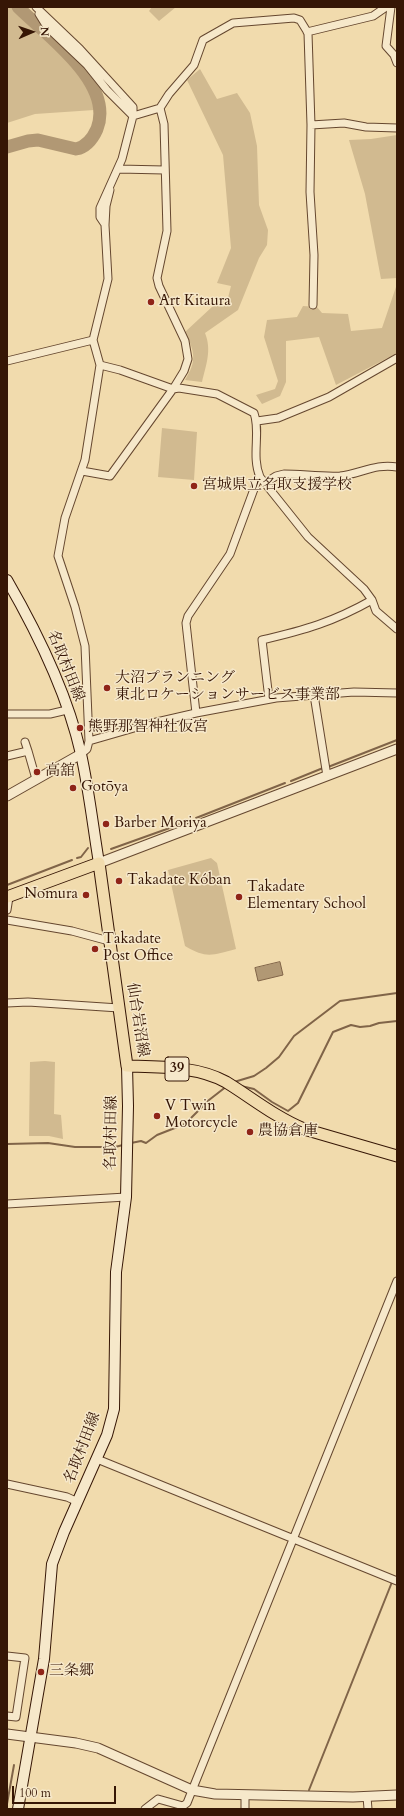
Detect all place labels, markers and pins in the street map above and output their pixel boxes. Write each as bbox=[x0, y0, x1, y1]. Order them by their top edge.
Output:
place label: Art Kitaura bbox=[159, 293, 231, 311]
marker: Art Kitaura bbox=[146, 297, 156, 307]
place label: 宮城県立名取支援学校 bbox=[202, 477, 352, 495]
marker: 宮城県立名取支援学校 bbox=[189, 481, 199, 491]
place label: 大沼プランニング 東北ロケーションサービス事業部 bbox=[115, 670, 340, 705]
marker: 大沼プランニング 東北ロケーションサービス事業部 bbox=[102, 683, 112, 693]
place label: 熊野那智神社仮宮 bbox=[88, 719, 208, 737]
marker: 熊野那智神社仮宮 bbox=[75, 723, 85, 733]
place label: 高舘 bbox=[45, 763, 75, 781]
marker: 高舘 bbox=[32, 767, 42, 777]
place label: Gotōya bbox=[81, 779, 128, 797]
marker: Gotōya bbox=[68, 783, 78, 793]
place label: Barber Moriya bbox=[114, 815, 207, 833]
marker: Barber Moriya bbox=[101, 819, 111, 829]
place label: Takadate Kóban bbox=[127, 872, 231, 890]
marker: Takadate Kóban bbox=[114, 876, 124, 886]
place label: Takadate Elementary School bbox=[247, 879, 366, 914]
place label: Nomura bbox=[24, 886, 78, 904]
marker: Nomura bbox=[81, 890, 91, 900]
marker: Takadate Elementary School bbox=[234, 892, 244, 902]
place label: Takadate Post Office bbox=[103, 931, 173, 966]
marker: Takadate Post Office bbox=[90, 944, 100, 954]
place label: V Twin Motorcycle bbox=[165, 1098, 238, 1133]
marker: V Twin Motorcycle bbox=[152, 1111, 162, 1121]
place label: 農協倉庫 bbox=[258, 1123, 318, 1141]
marker: 農協倉庫 bbox=[245, 1127, 255, 1137]
place label: 三条郷 bbox=[49, 1663, 94, 1681]
marker: 三条郷 bbox=[36, 1667, 46, 1677]

